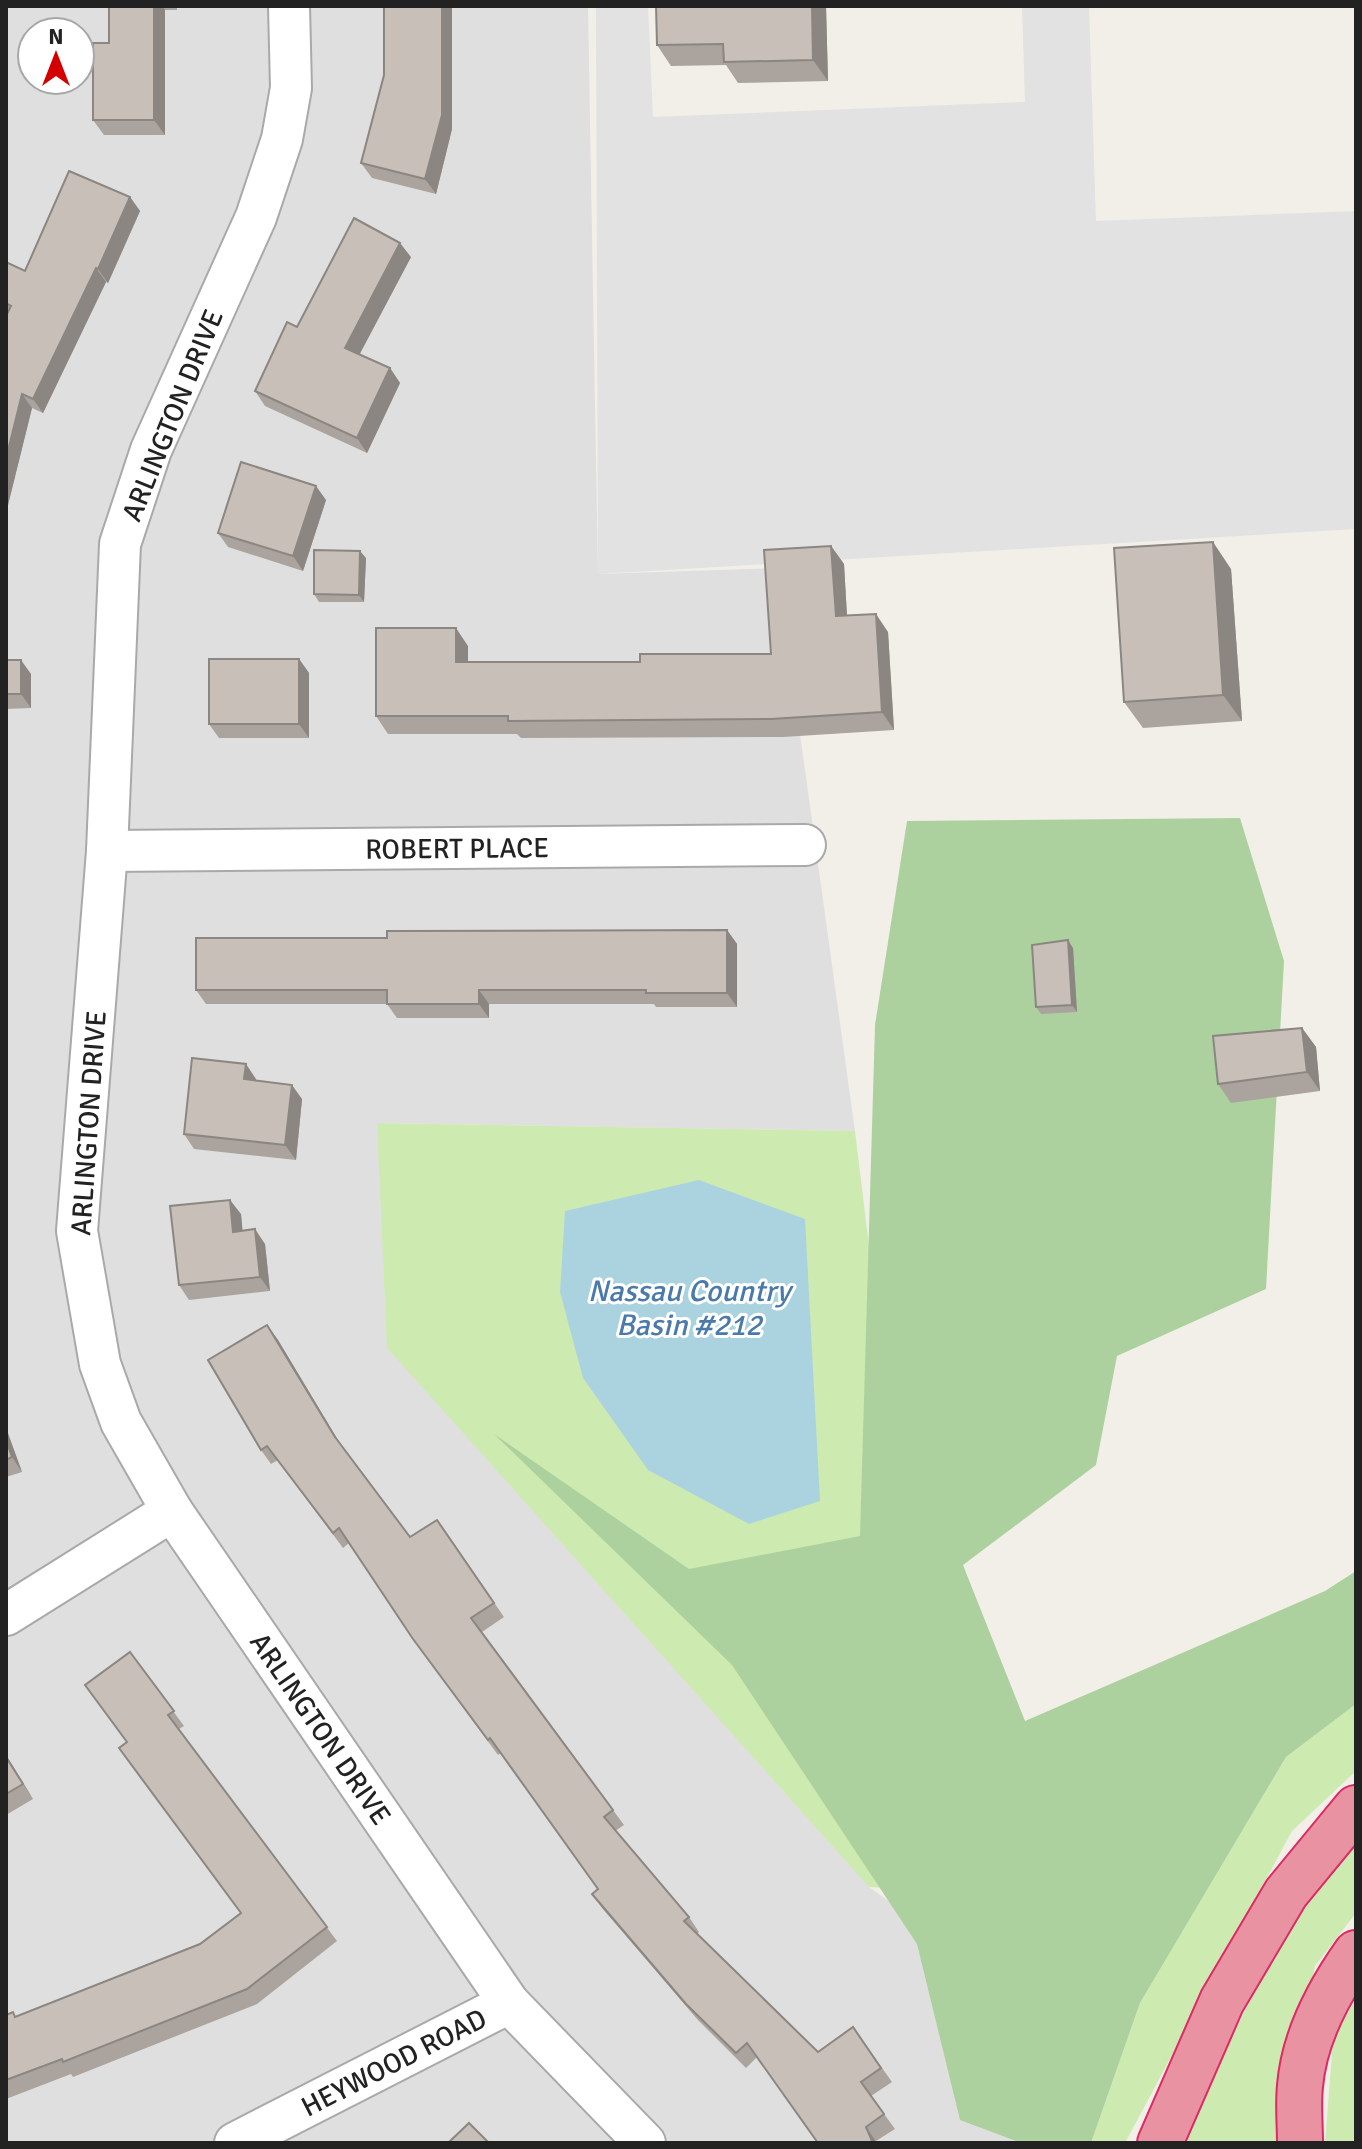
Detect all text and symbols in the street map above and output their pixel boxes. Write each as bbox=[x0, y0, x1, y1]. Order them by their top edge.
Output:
north arrow bbox=[16, 16, 96, 96]
text: N bbox=[48, 23, 64, 50]
street label: ARLINGTON DRIVE bbox=[115, 305, 231, 526]
street label: ROBERT PLACE bbox=[365, 831, 549, 867]
street label: ARLINGTON DRIVE bbox=[64, 1010, 114, 1237]
water label: Nassau Country Basin #212 bbox=[588, 1273, 794, 1344]
street label: ARLINGTON DRIVE bbox=[243, 1627, 398, 1832]
street label: HEYWOOD ROAD bbox=[296, 2001, 492, 2124]

